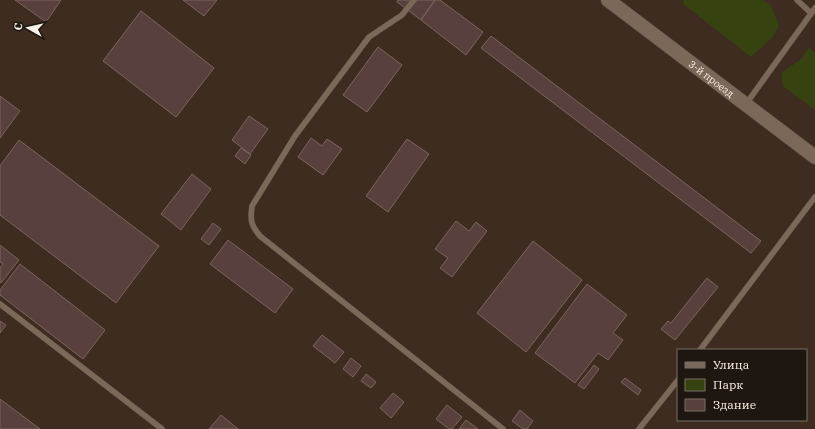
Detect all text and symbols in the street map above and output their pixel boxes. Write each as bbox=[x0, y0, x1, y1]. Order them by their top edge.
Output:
north arrow bbox=[8, 8, 48, 48]
text: С bbox=[11, 22, 26, 31]
street label: 3-й проезд bbox=[686, 57, 737, 100]
legend bbox=[677, 349, 807, 421]
text: Улица bbox=[713, 357, 750, 372]
text: Парк bbox=[713, 377, 743, 392]
text: Здание bbox=[713, 397, 756, 412]

